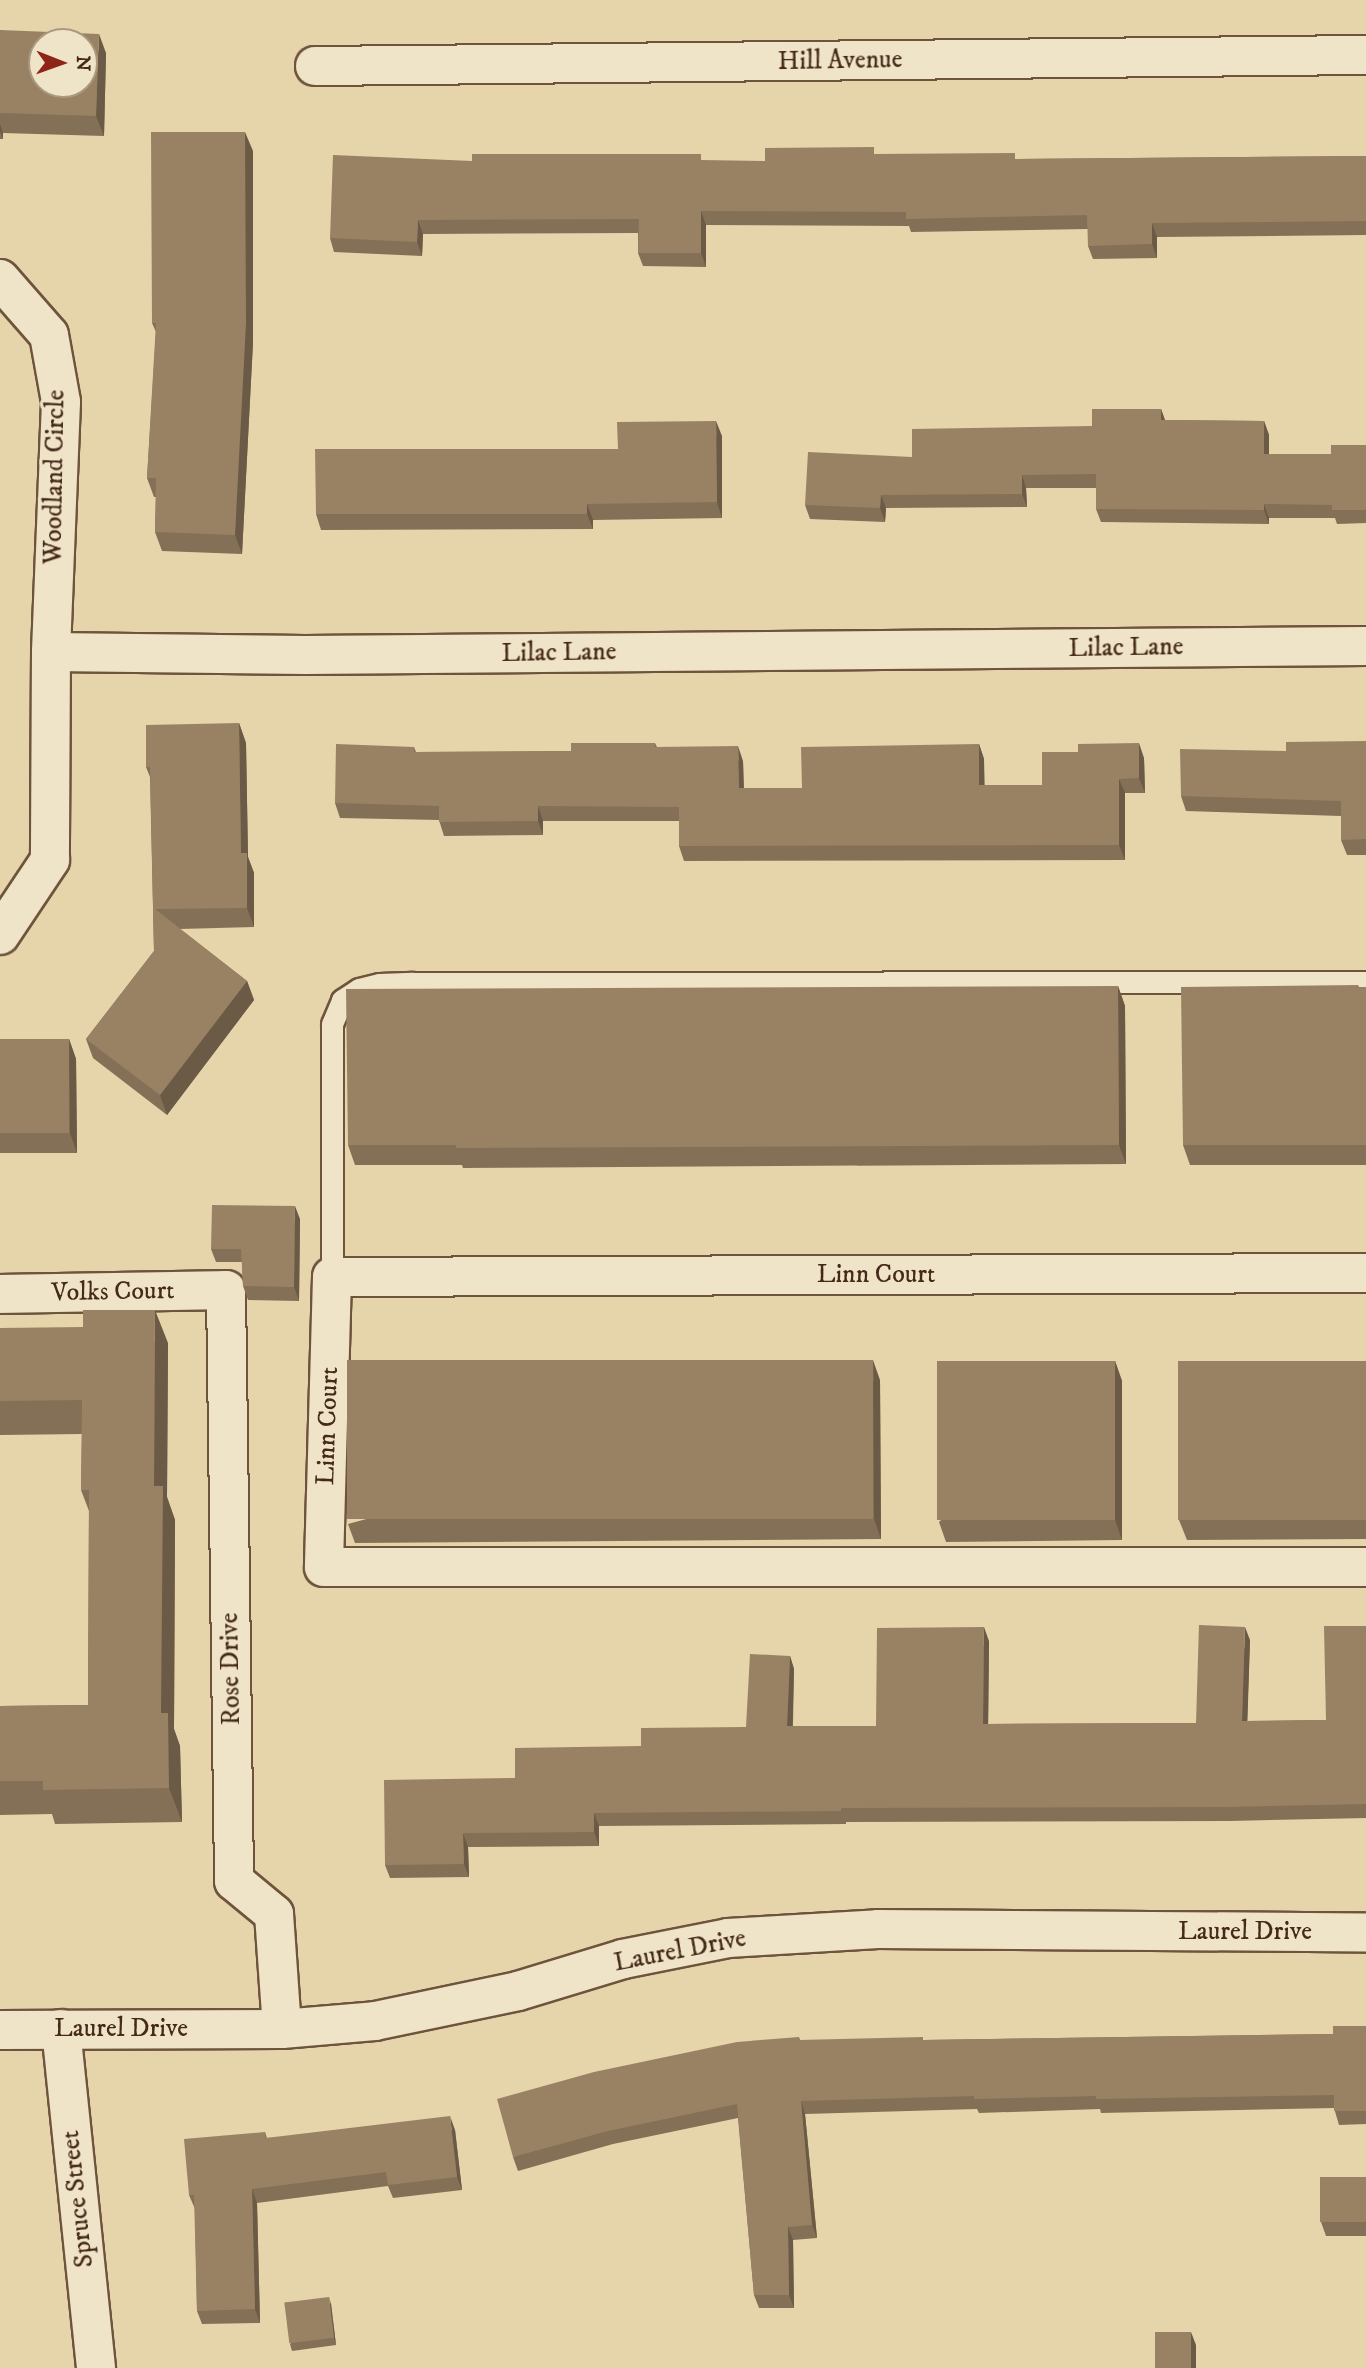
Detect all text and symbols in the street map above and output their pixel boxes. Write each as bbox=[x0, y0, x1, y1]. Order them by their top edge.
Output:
north arrow bbox=[28, 28, 98, 98]
street label: Hill Avenue bbox=[777, 44, 903, 78]
text: N bbox=[71, 55, 94, 71]
street label: Woodland Circle bbox=[38, 389, 72, 565]
street label: Lilac Lane bbox=[1068, 631, 1184, 665]
street label: Lilac Lane bbox=[501, 636, 617, 670]
street label: Linn Court bbox=[817, 1259, 935, 1291]
street label: Volks Court bbox=[51, 1275, 175, 1309]
street label: Linn Court bbox=[310, 1366, 346, 1486]
street label: Rose Drive bbox=[214, 1612, 248, 1726]
street label: Laurel Drive bbox=[1178, 1916, 1312, 1948]
street label: Laurel Drive bbox=[611, 1923, 749, 1979]
street label: Laurel Drive bbox=[54, 2013, 188, 2045]
street label: Spruce Street bbox=[55, 2129, 101, 2269]

